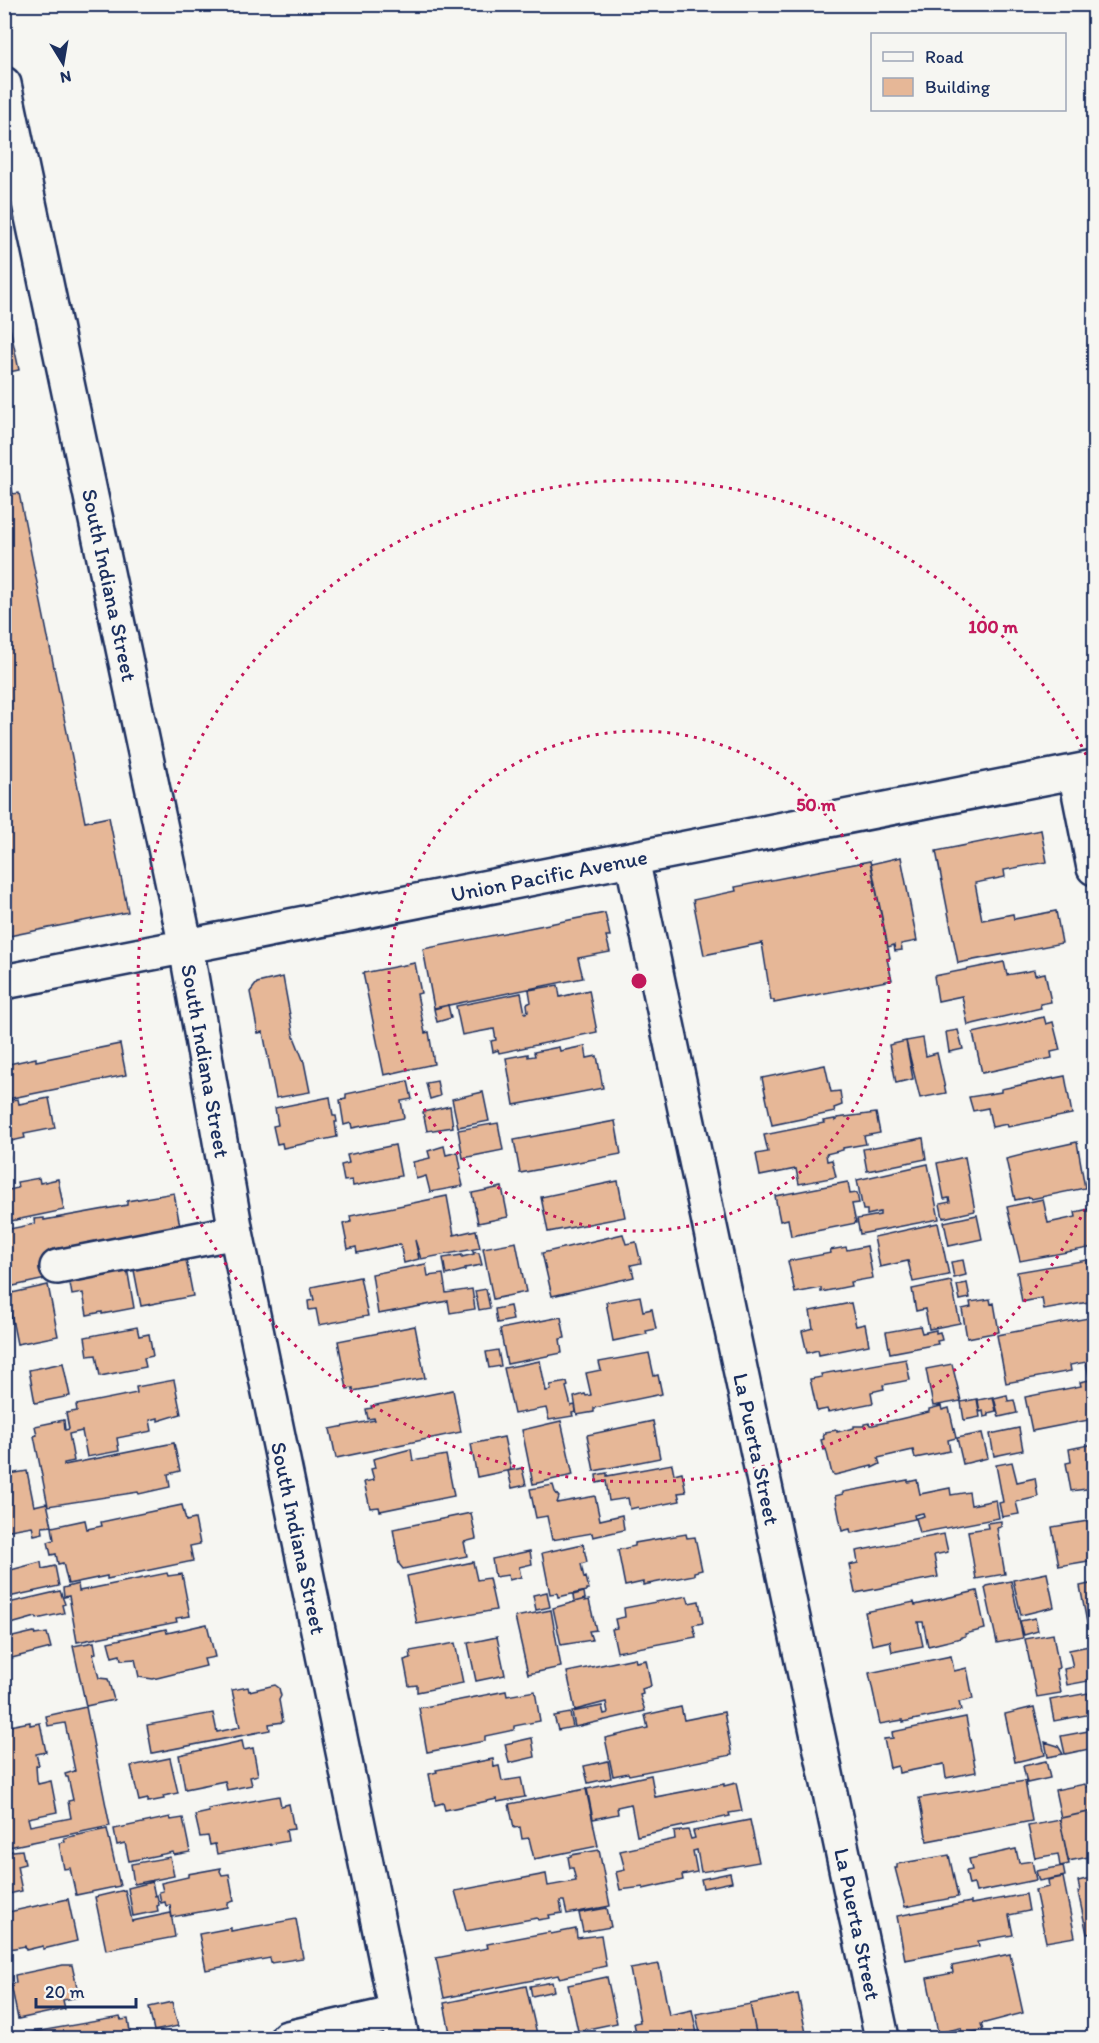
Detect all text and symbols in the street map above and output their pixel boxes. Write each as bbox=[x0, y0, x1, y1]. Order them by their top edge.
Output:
north arrow bbox=[33, 33, 93, 93]
legend bbox=[871, 33, 1066, 111]
text: Road bbox=[925, 46, 964, 68]
text: N bbox=[59, 67, 73, 88]
text: Building bbox=[925, 76, 991, 98]
street label: South Indiana Street bbox=[76, 486, 143, 684]
text: 100 m bbox=[968, 616, 1019, 638]
text: 50 m bbox=[796, 794, 837, 816]
street label: Union Pacific Avenue bbox=[449, 843, 650, 908]
street label: South Indiana Street bbox=[175, 962, 236, 1160]
centre of rings bbox=[629, 971, 649, 991]
street label: La Puerta Street bbox=[727, 1371, 786, 1528]
street label: South Indiana Street bbox=[265, 1439, 332, 1637]
street label: La Puerta Street bbox=[828, 1846, 887, 2003]
scale bar bbox=[36, 1971, 136, 2009]
text: 20 m bbox=[45, 1981, 85, 2003]

